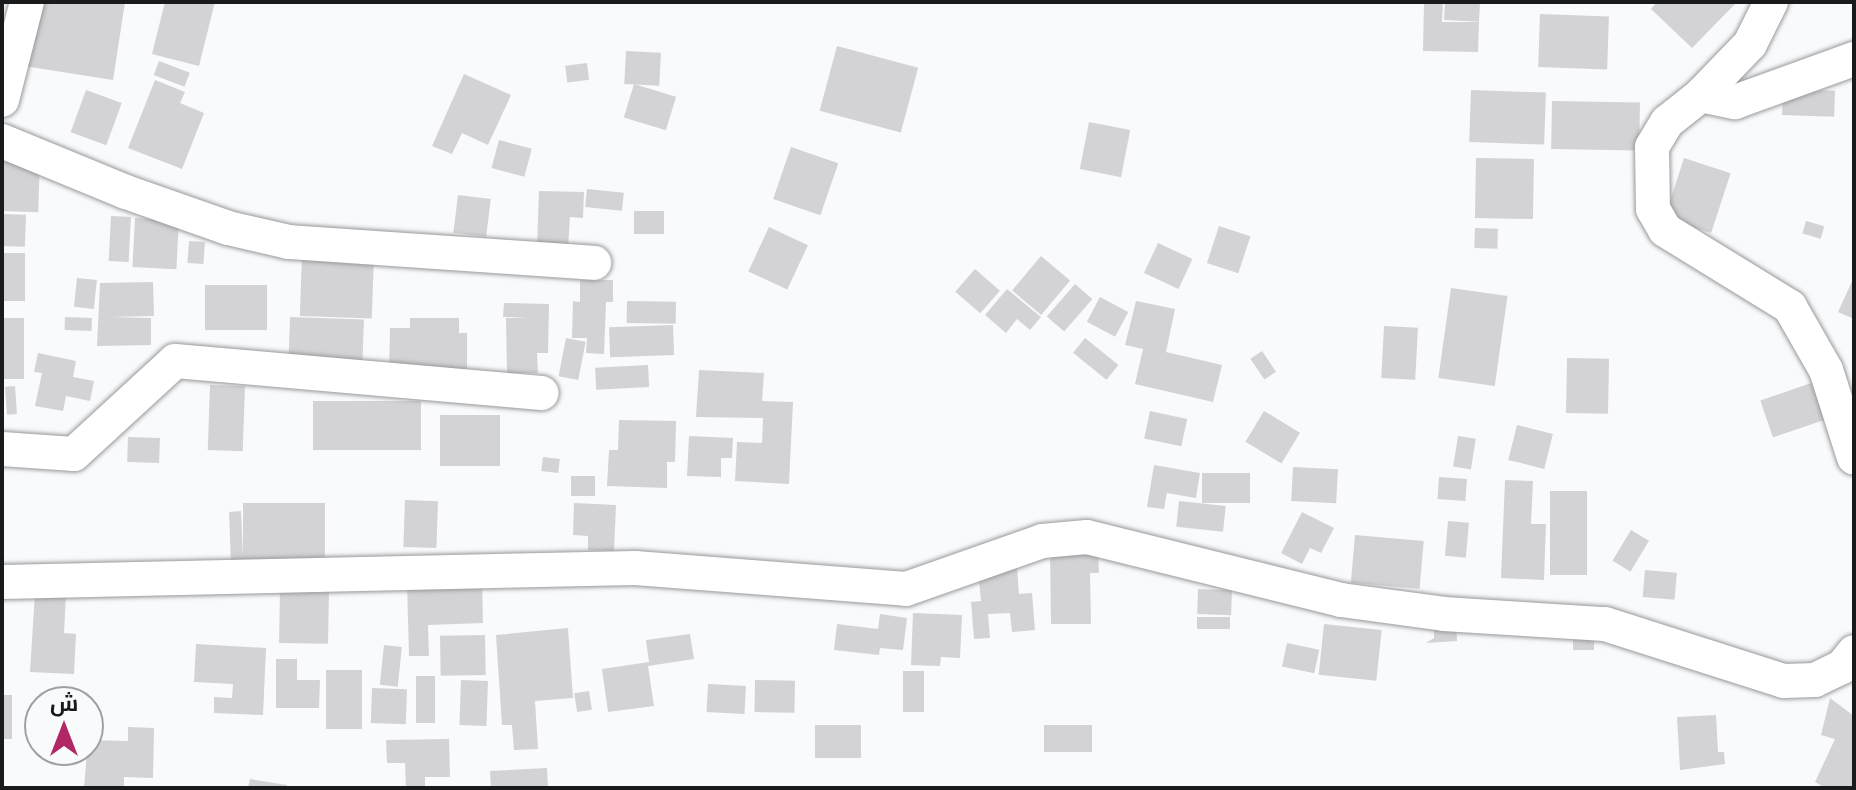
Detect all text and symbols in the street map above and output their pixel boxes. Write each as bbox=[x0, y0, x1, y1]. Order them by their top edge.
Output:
north arrow bbox=[24, 686, 104, 766]
text: ش bbox=[50, 690, 78, 717]

